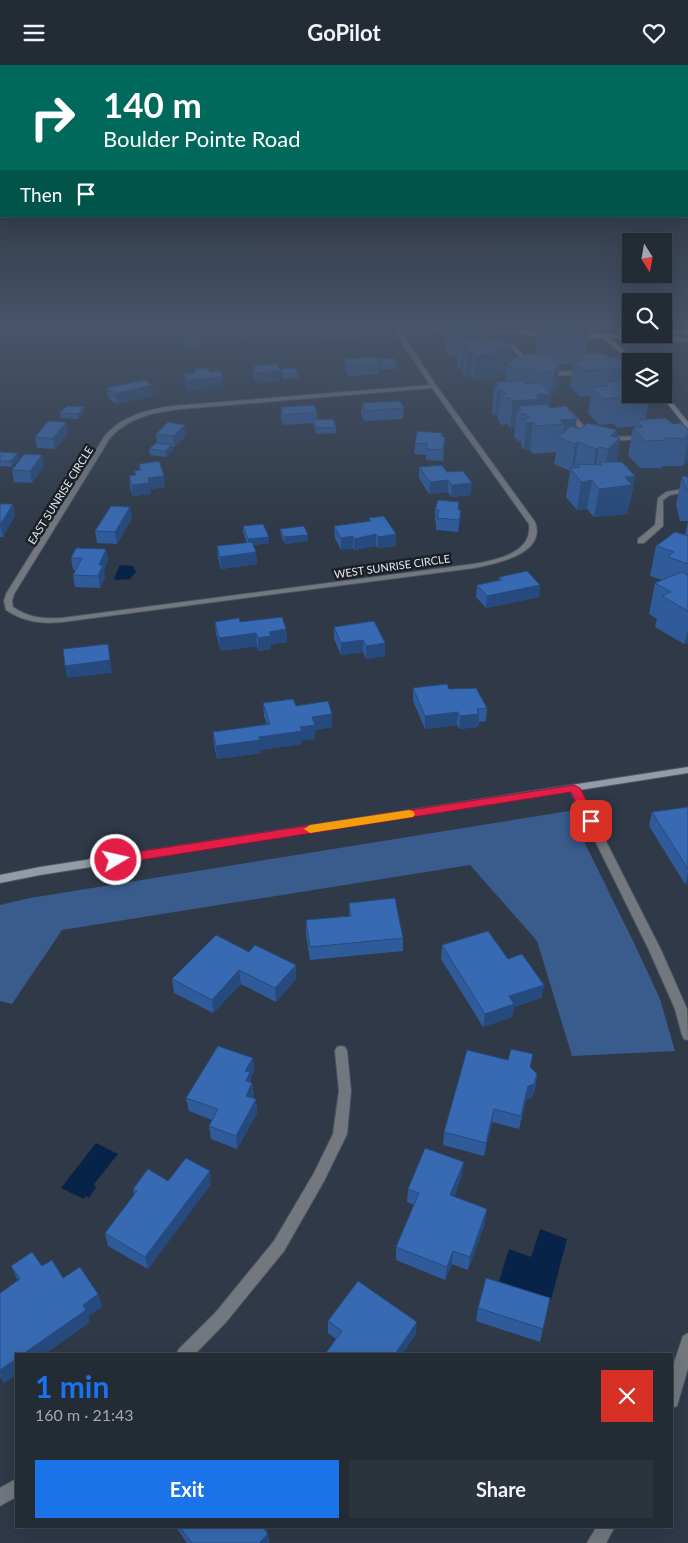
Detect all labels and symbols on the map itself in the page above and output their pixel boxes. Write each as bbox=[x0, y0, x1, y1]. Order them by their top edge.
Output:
north arrow bbox=[622, 233, 672, 283]
street label: EAST SUNRISE CIRCLE bbox=[25, 444, 95, 546]
street label: WEST SUNRISE CIRCLE bbox=[333, 551, 451, 581]
pin bbox=[570, 800, 612, 842]
position arrow bbox=[89, 833, 141, 885]

